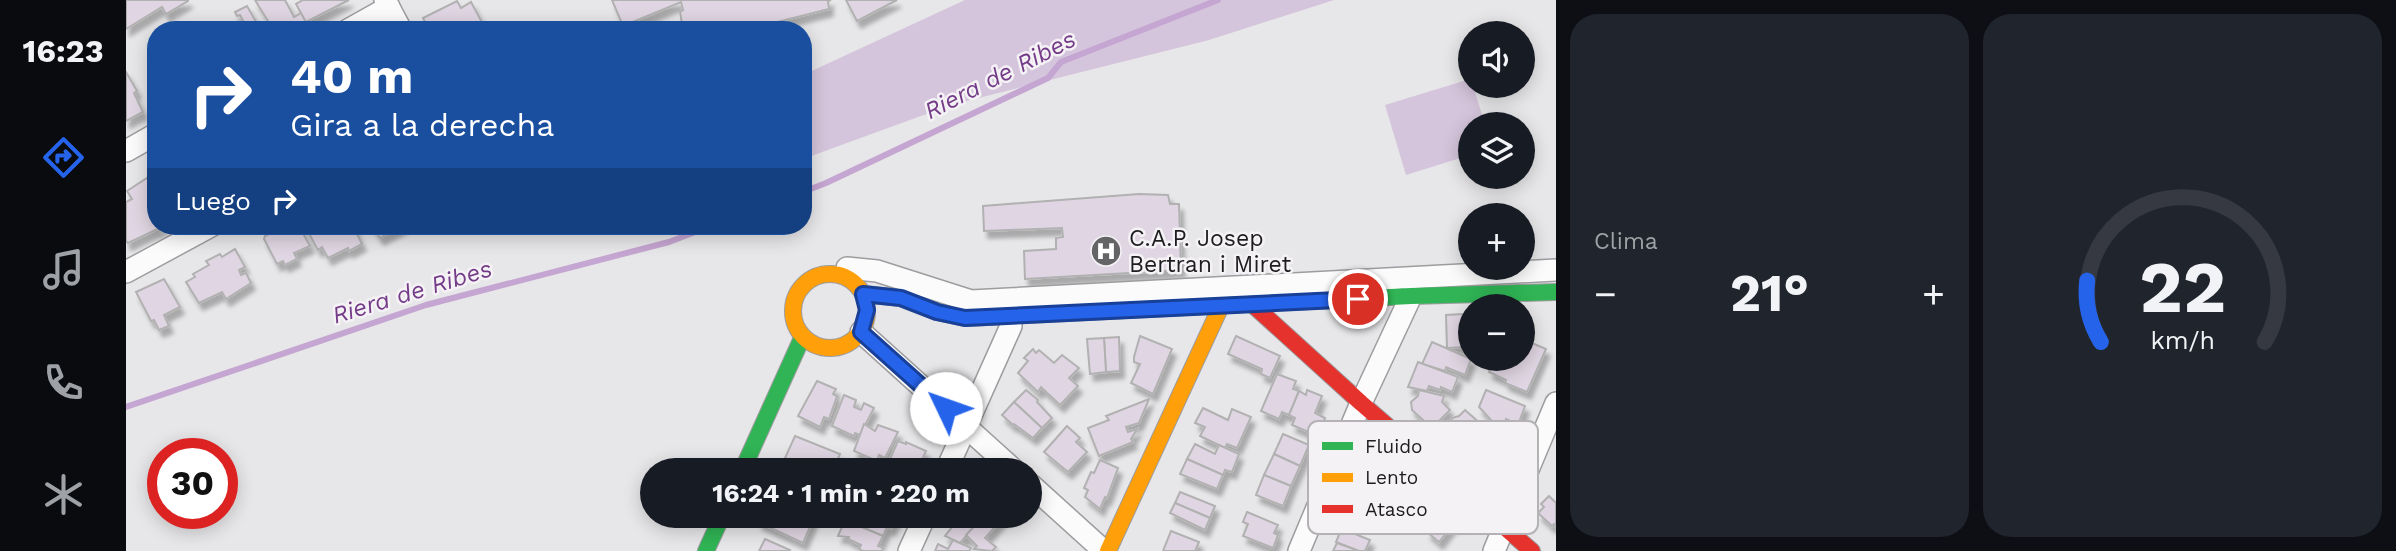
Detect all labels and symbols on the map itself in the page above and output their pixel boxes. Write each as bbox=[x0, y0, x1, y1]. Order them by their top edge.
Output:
water label: Riera de Ribes bbox=[920, 25, 1080, 125]
place label: C.A.P. Josep Bertran i Miret bbox=[1129, 225, 1291, 278]
hospital icon: C.A.P. Josep Bertran i Miret bbox=[1089, 234, 1123, 268]
water label: Riera de Ribes bbox=[329, 254, 495, 330]
pin bbox=[1328, 269, 1388, 329]
position arrow bbox=[909, 371, 983, 445]
legend bbox=[1308, 421, 1538, 534]
text: Fluido bbox=[1365, 435, 1423, 458]
speed limit sign: 30 bbox=[147, 438, 238, 529]
text: Lento bbox=[1365, 466, 1418, 489]
text: Atasco bbox=[1365, 498, 1428, 521]

